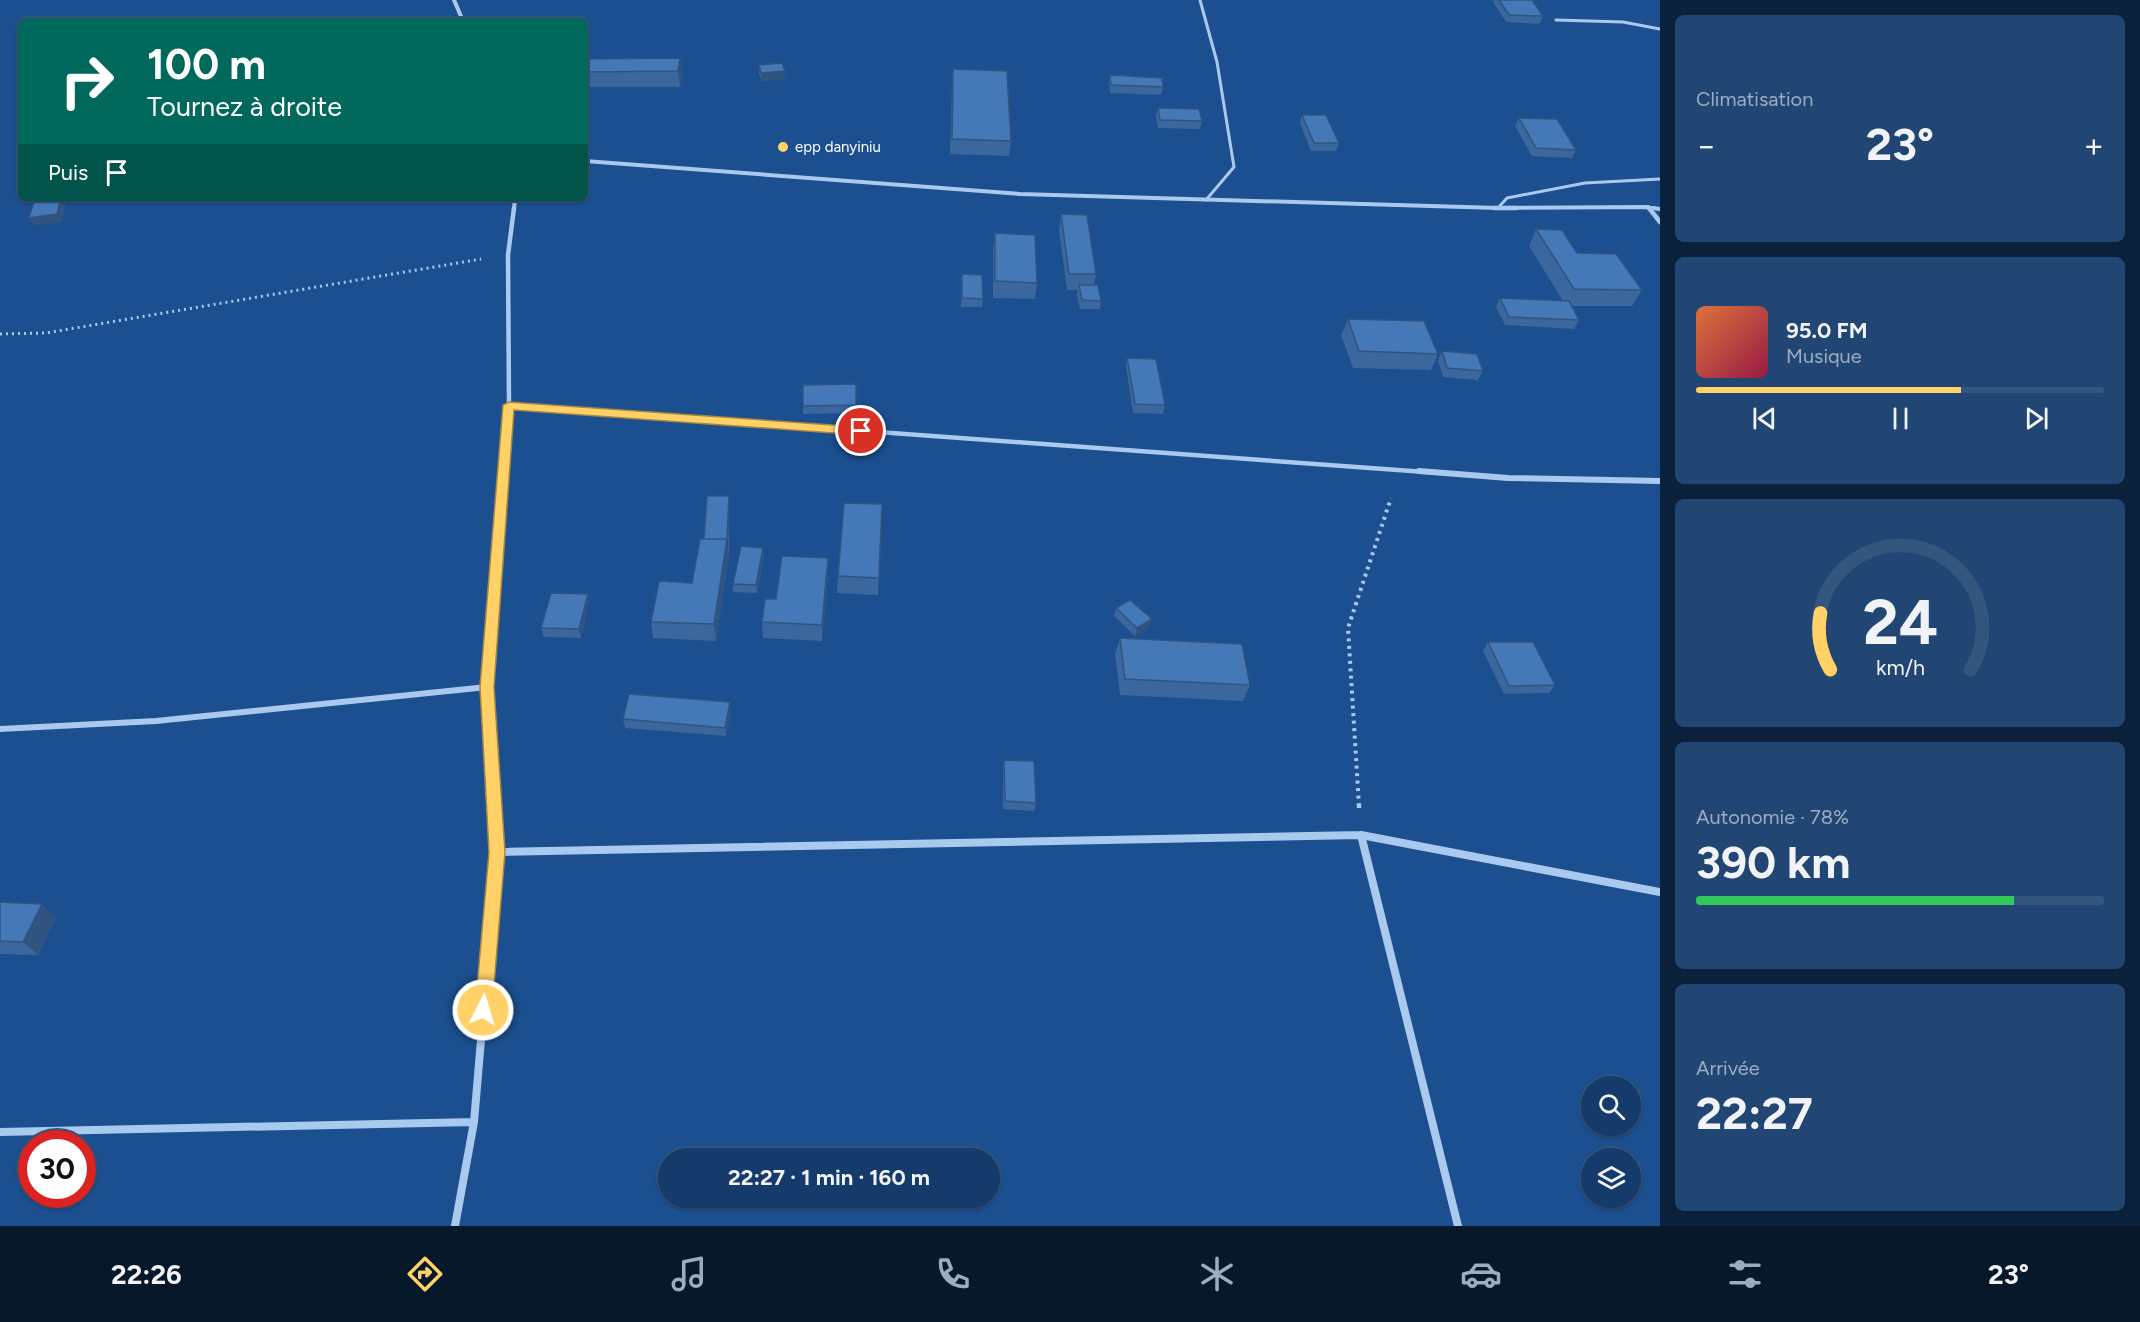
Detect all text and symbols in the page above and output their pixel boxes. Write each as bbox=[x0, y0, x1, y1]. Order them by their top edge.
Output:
text: 100 m bbox=[147, 39, 266, 90]
icon: right bbox=[48, 42, 126, 120]
text: Climatisation bbox=[1696, 87, 1813, 111]
text: Tournez à droite bbox=[147, 90, 342, 123]
text: 23° bbox=[1866, 117, 1934, 171]
text: − bbox=[1696, 126, 1717, 165]
text: + bbox=[2083, 126, 2104, 165]
place label: epp danyiniu bbox=[795, 138, 881, 156]
marker: epp danyiniu bbox=[776, 140, 790, 154]
icon: arrive bbox=[100, 156, 133, 189]
text: Puis bbox=[48, 159, 88, 186]
text: 95.0 FM bbox=[1786, 317, 1868, 344]
text: Musique bbox=[1786, 344, 1862, 368]
icon: previous bbox=[1748, 402, 1781, 435]
icon: pause bbox=[1884, 402, 1917, 435]
icon: next bbox=[2020, 402, 2053, 435]
pin bbox=[835, 405, 886, 456]
icon: arrive bbox=[844, 414, 877, 447]
text: 24 bbox=[1862, 585, 1938, 660]
text: km/h bbox=[1876, 655, 1924, 680]
text: Autonomie · 78% bbox=[1696, 805, 1849, 829]
text: 390 km bbox=[1696, 835, 1850, 889]
position arrow bbox=[451, 978, 515, 1042]
text: Arrivée bbox=[1696, 1056, 1760, 1080]
map controls bbox=[1581, 1076, 1641, 1208]
button: search bbox=[1581, 1076, 1641, 1136]
text: 22:27 bbox=[1696, 1086, 1813, 1140]
speed limit sign: 30 bbox=[18, 1130, 96, 1208]
button: layers bbox=[1581, 1148, 1641, 1208]
text: 22:27 · 1 min · 160 m bbox=[728, 1164, 930, 1191]
icon: directions bbox=[404, 1253, 446, 1295]
icon: music bbox=[668, 1253, 710, 1295]
icon: phone bbox=[932, 1253, 974, 1295]
icon: climate bbox=[1196, 1253, 1238, 1295]
icon: car bbox=[1460, 1253, 1502, 1295]
icon: filters bbox=[1724, 1253, 1766, 1295]
text: 22:26 bbox=[111, 1258, 182, 1291]
text: 23° bbox=[1988, 1258, 2029, 1291]

